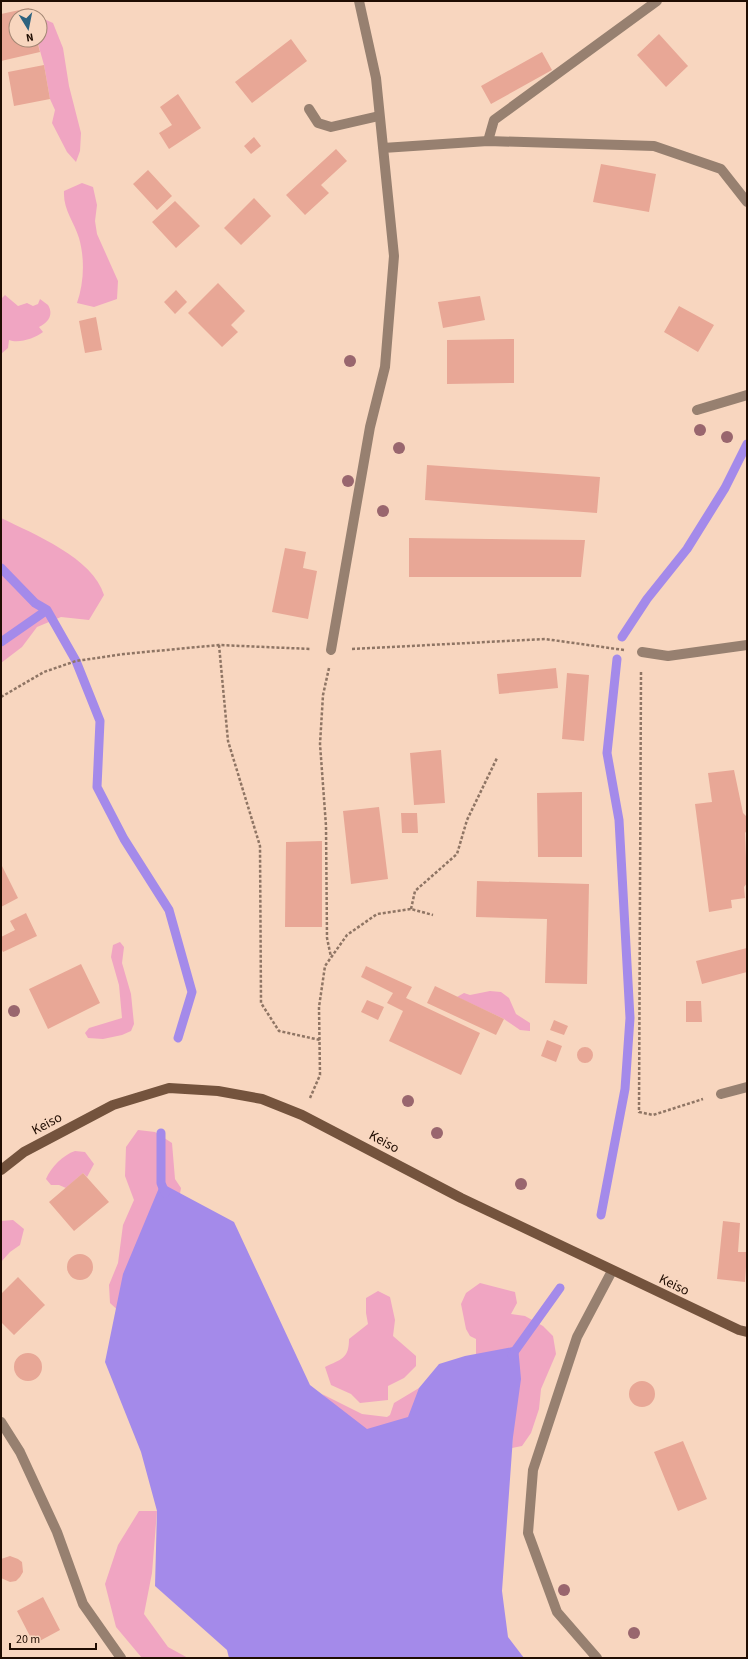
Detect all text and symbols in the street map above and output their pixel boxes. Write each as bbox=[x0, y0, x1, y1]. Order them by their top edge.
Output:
north arrow bbox=[8, 8, 48, 48]
text: N bbox=[25, 29, 35, 45]
street label: Keiso bbox=[28, 1108, 66, 1140]
street label: Keiso bbox=[365, 1126, 403, 1158]
street label: Keiso bbox=[655, 1269, 693, 1301]
scale bar bbox=[10, 1625, 96, 1651]
text: 20 m bbox=[16, 1631, 40, 1648]

